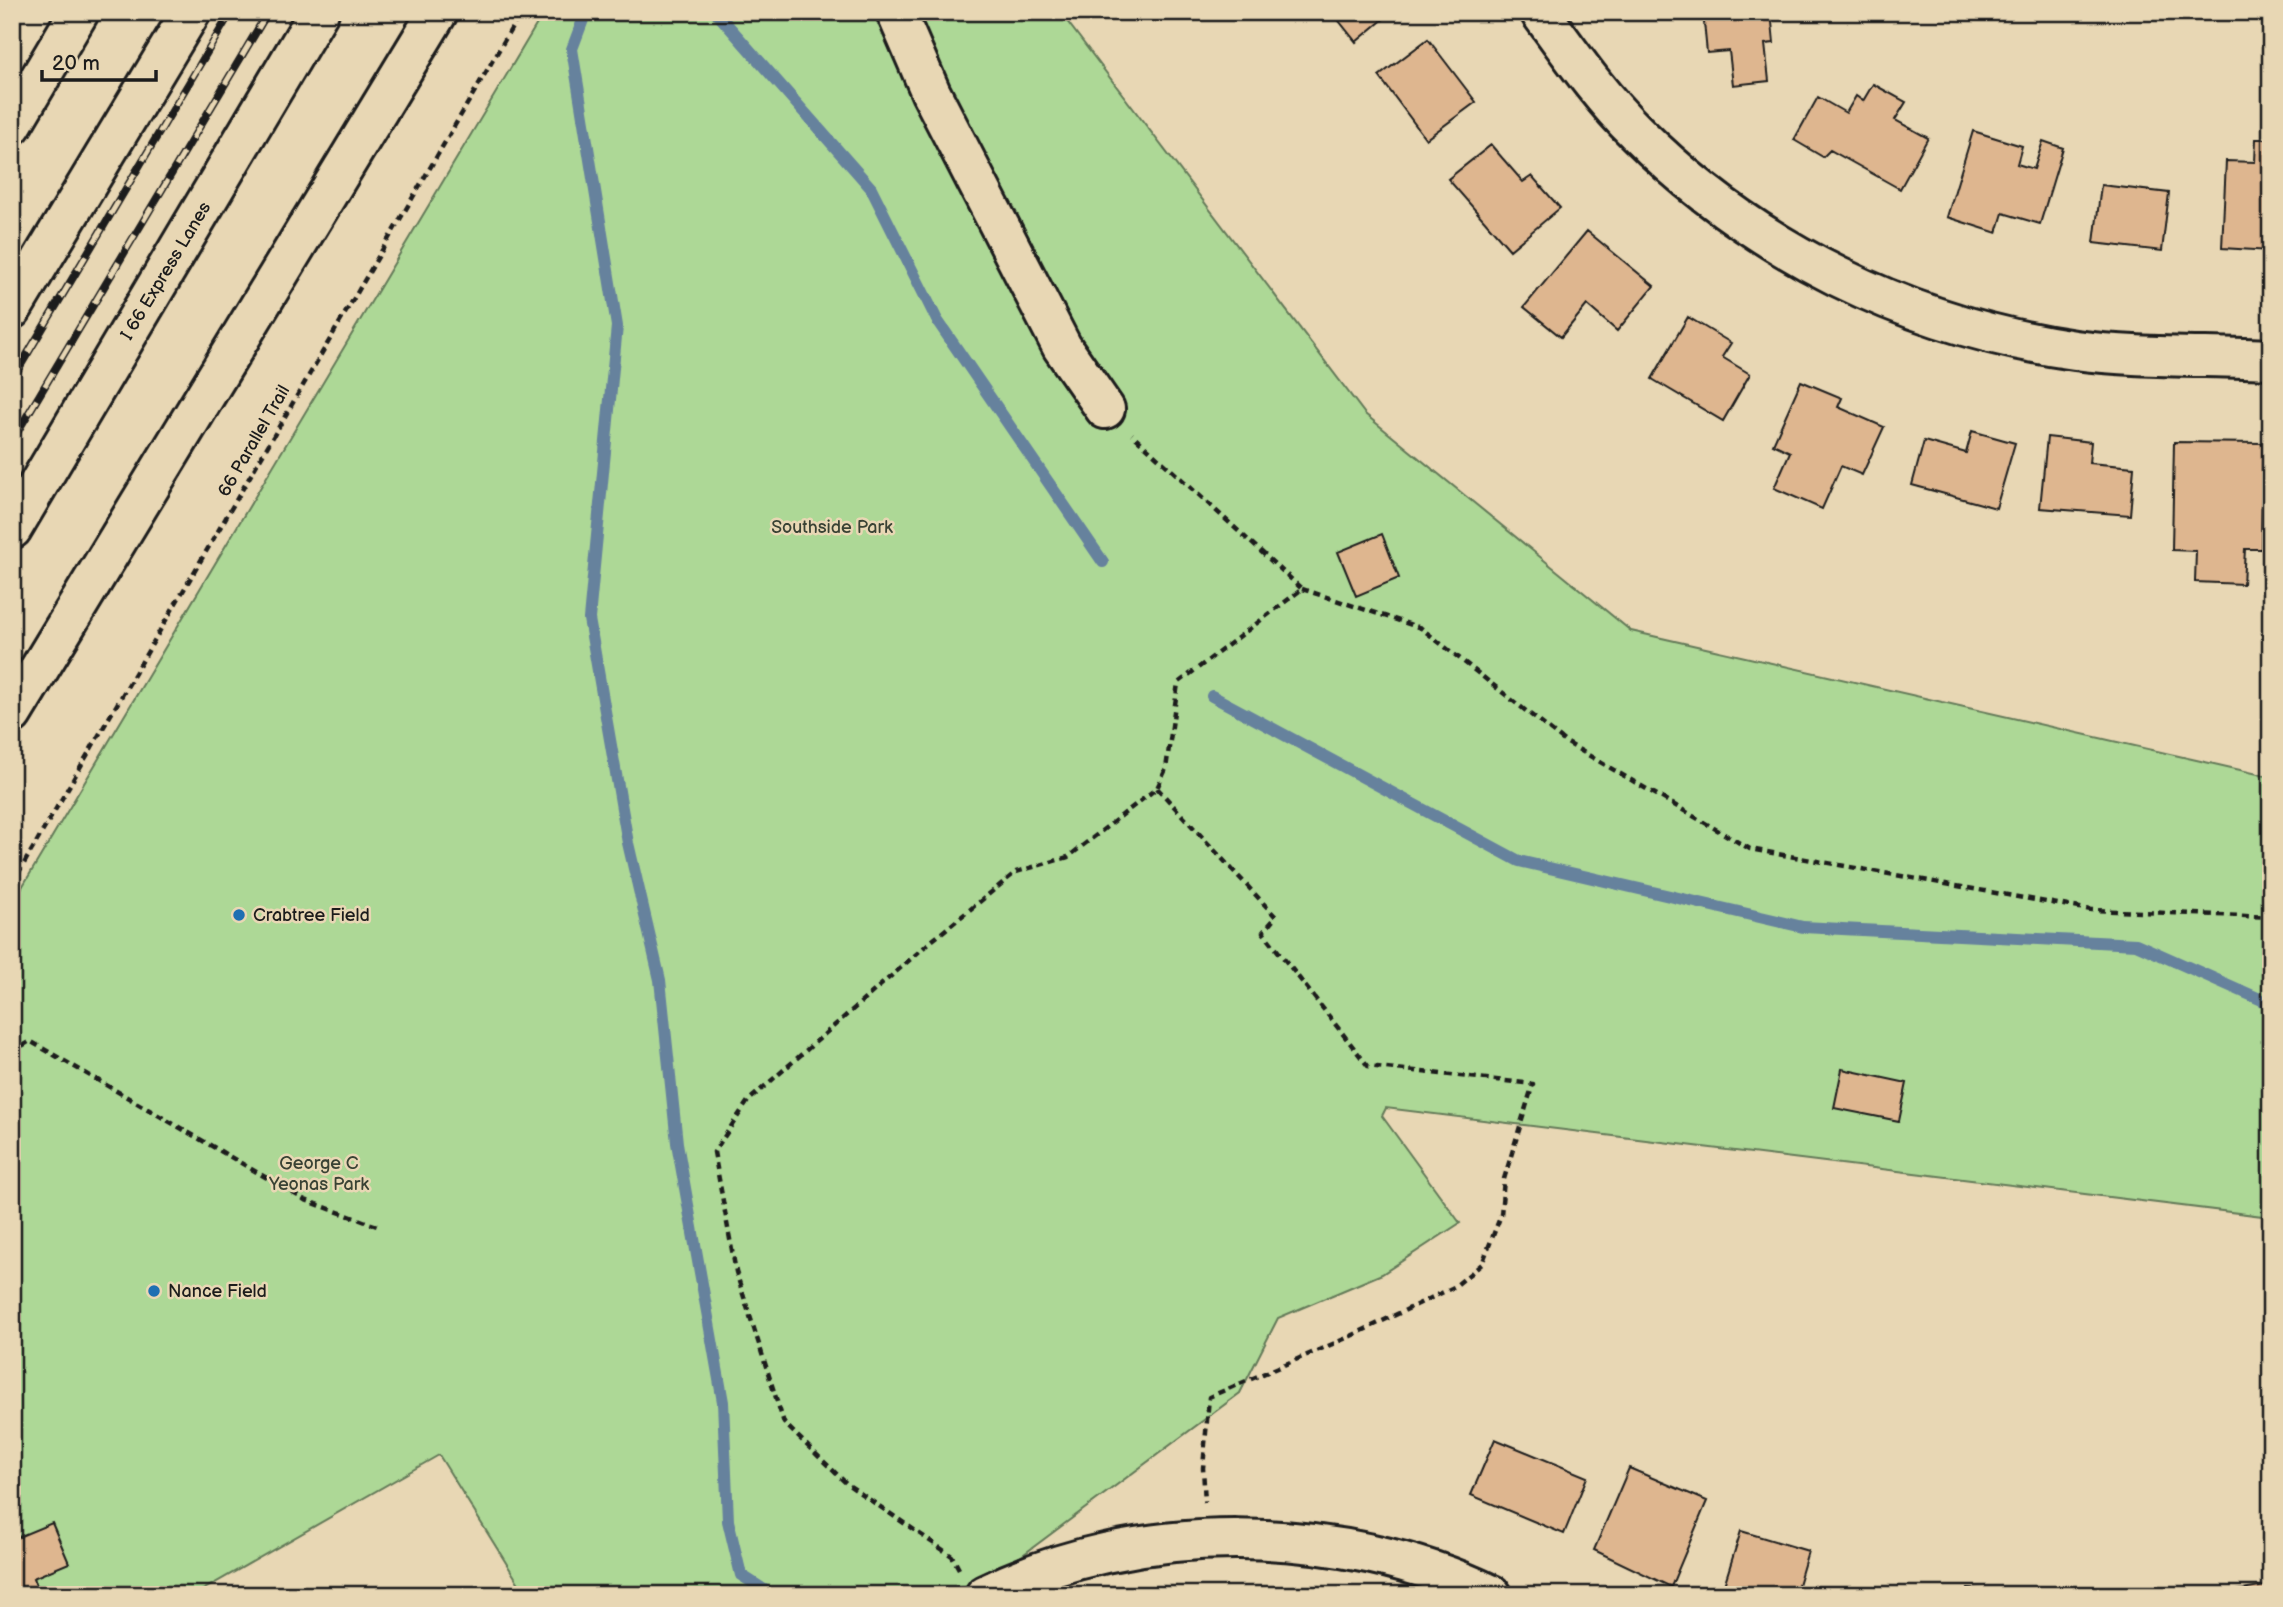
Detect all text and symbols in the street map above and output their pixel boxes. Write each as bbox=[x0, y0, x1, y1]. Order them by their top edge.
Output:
scale bar bbox=[42, 38, 156, 82]
text: 20 m bbox=[52, 51, 100, 76]
street label: I 66 Express Lanes bbox=[117, 198, 216, 344]
street label: 66 Parallel Trail bbox=[214, 381, 294, 501]
park label: Southside Park bbox=[771, 517, 893, 538]
place label: Crabtree Field bbox=[253, 905, 370, 926]
marker: Crabtree Field bbox=[231, 907, 247, 923]
park label: George C Yeonas Park bbox=[268, 1153, 369, 1195]
place label: Nance Field bbox=[168, 1281, 267, 1302]
marker: Nance Field bbox=[146, 1283, 162, 1299]

